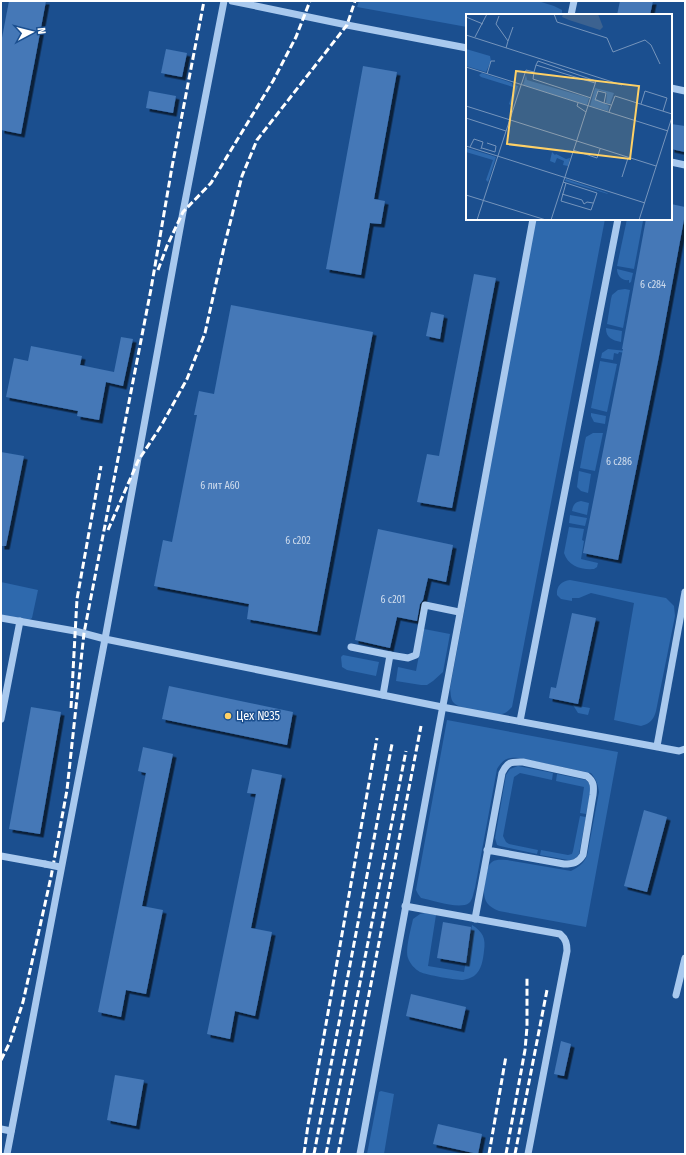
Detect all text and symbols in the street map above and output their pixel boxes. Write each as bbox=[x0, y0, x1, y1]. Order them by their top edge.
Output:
north arrow bbox=[12, 12, 52, 52]
inset map bbox=[466, 14, 672, 220]
text: N bbox=[35, 27, 48, 35]
house number: 6 с284 bbox=[640, 279, 666, 291]
house number: 6 с286 bbox=[606, 456, 632, 468]
house number: 6 лит А60 bbox=[200, 480, 240, 492]
house number: 6 с202 bbox=[285, 535, 311, 547]
house number: 6 с201 bbox=[381, 594, 405, 606]
place label: Цех №35 bbox=[236, 709, 281, 723]
marker: Цех №35 bbox=[223, 711, 233, 721]

